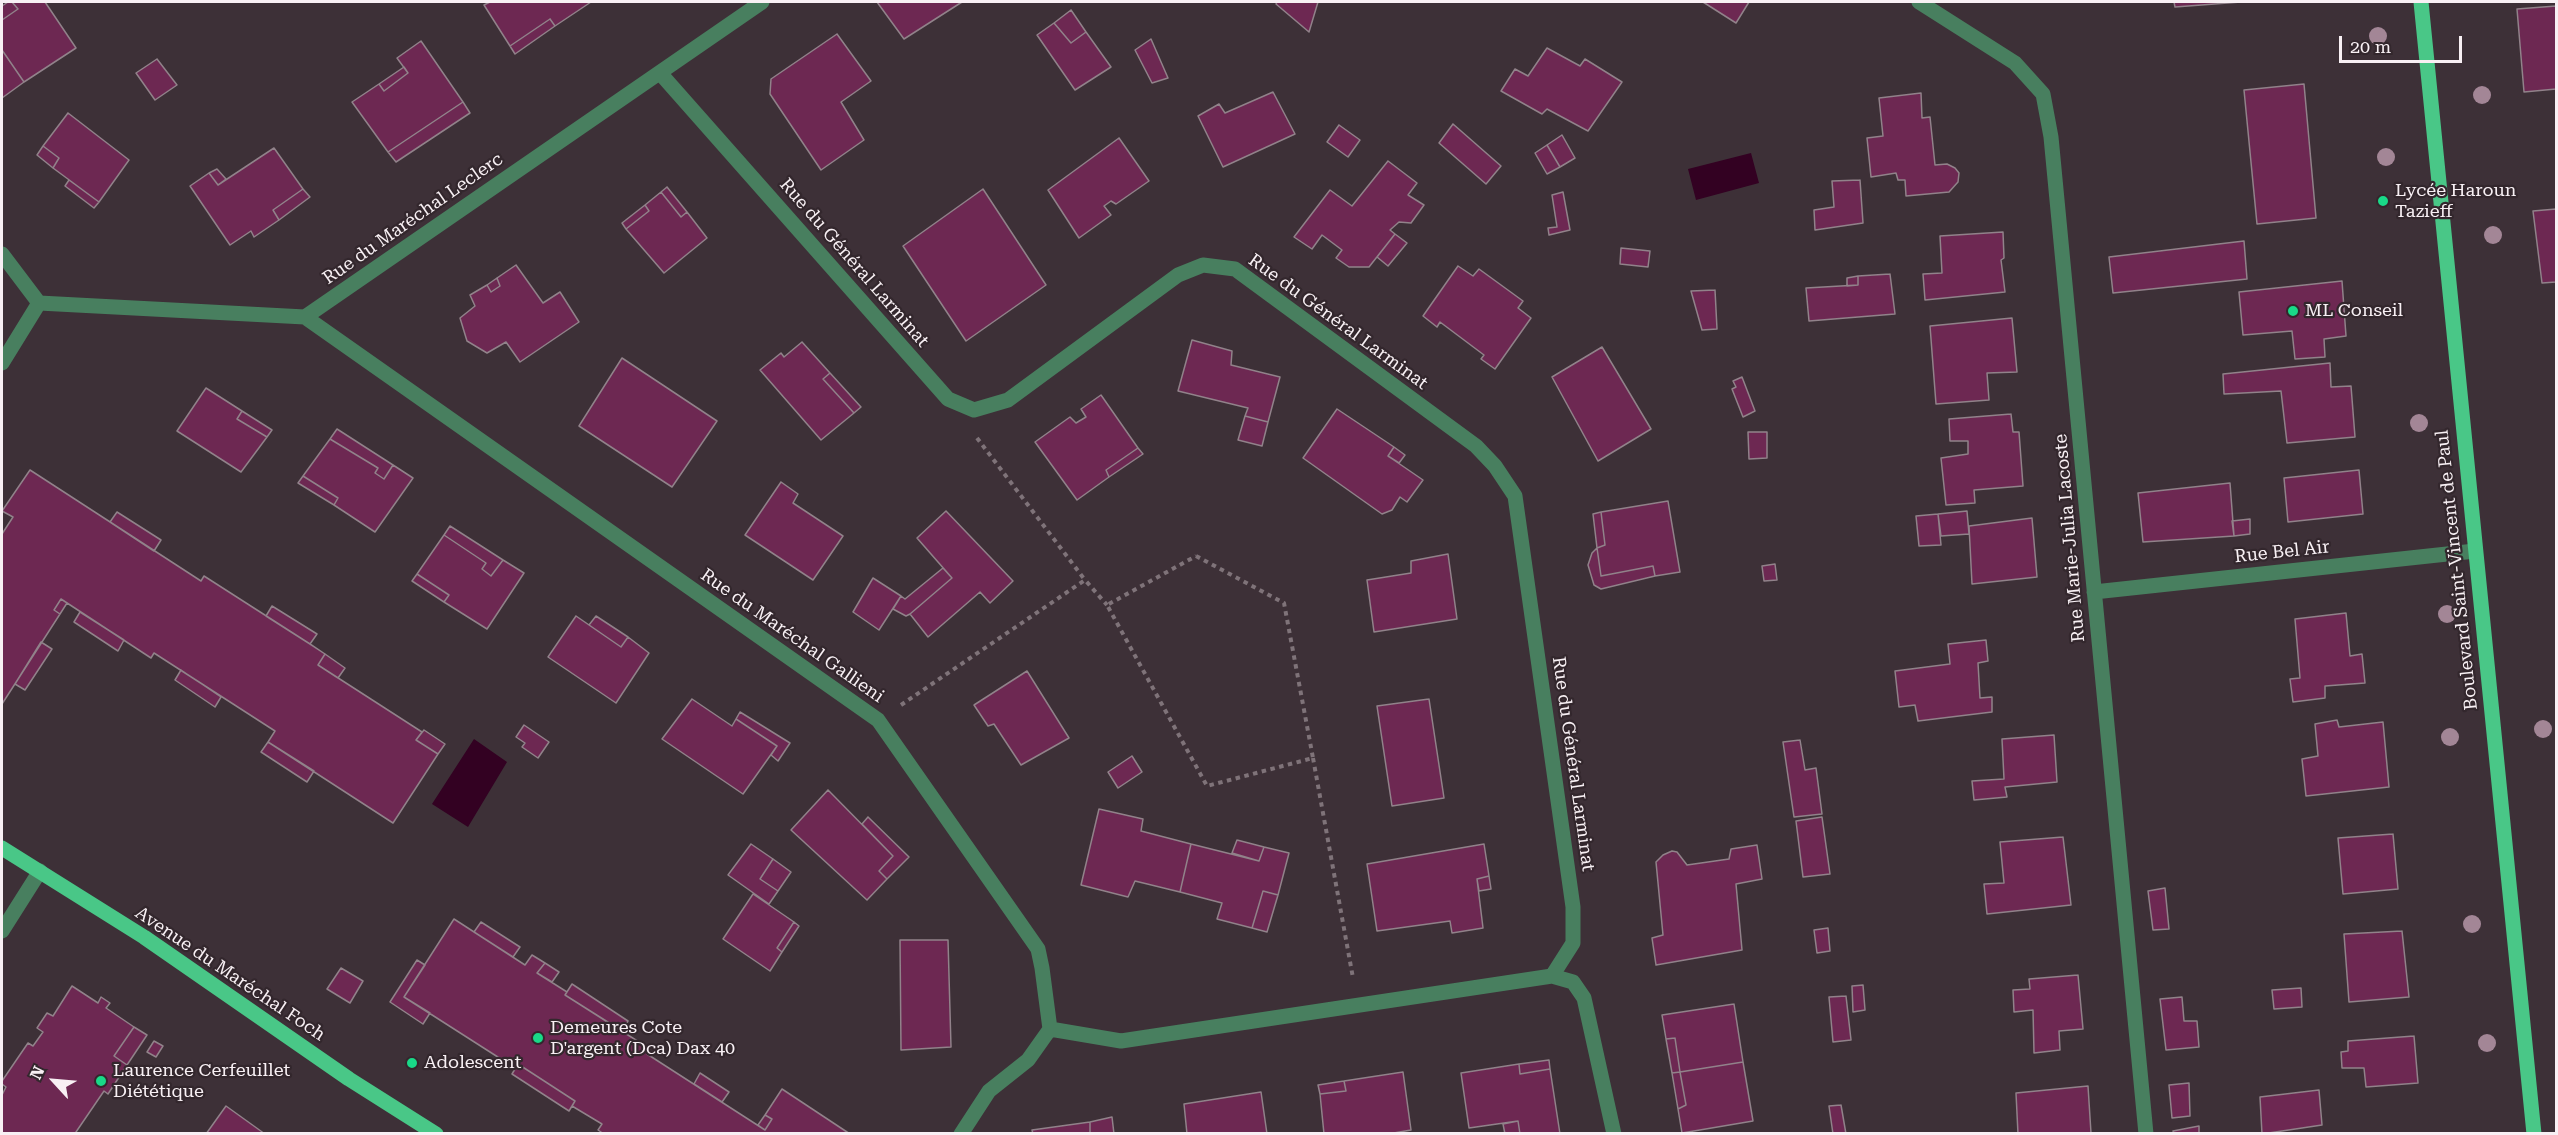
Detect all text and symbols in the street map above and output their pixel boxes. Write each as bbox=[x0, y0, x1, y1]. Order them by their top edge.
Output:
scale bar bbox=[2342, 24, 2465, 62]
text: 20 m bbox=[2350, 36, 2391, 57]
street label: Rue du Maréchal Leclerc bbox=[319, 149, 507, 289]
street label: Rue du Général Larminat bbox=[775, 174, 933, 352]
place label: Lycée Haroun Tazieff bbox=[2395, 180, 2516, 222]
marker: Lycée Haroun Tazieff bbox=[2376, 194, 2390, 208]
street label: Rue du Général Larminat bbox=[1244, 250, 1432, 394]
place label: ML Conseil bbox=[2305, 300, 2403, 322]
marker: ML Conseil bbox=[2286, 304, 2300, 318]
street label: Boulevard Saint-Vincent de Paul bbox=[2432, 429, 2482, 711]
street label: Rue Marie-Julia Lacoste bbox=[2050, 433, 2090, 643]
street label: Rue Bel Air bbox=[2233, 536, 2331, 568]
street label: Rue du Maréchal Gallieni bbox=[696, 564, 888, 708]
street label: Rue du Général Larminat bbox=[1547, 655, 1599, 873]
street label: Avenue du Maréchal Foch bbox=[131, 902, 329, 1046]
place label: Demeures Cote D'argent (Dca) Dax 40 bbox=[550, 1017, 735, 1060]
marker: Demeures Cote D'argent (Dca) Dax 40 bbox=[531, 1031, 545, 1045]
north arrow bbox=[24, 1051, 84, 1111]
place label: Adolescent bbox=[424, 1052, 521, 1074]
marker: Adolescent bbox=[405, 1056, 419, 1070]
place label: Laurence Cerfeuillet Diététique bbox=[113, 1060, 290, 1102]
text: N bbox=[26, 1063, 49, 1083]
marker: Laurence Cerfeuillet Diététique bbox=[94, 1074, 108, 1088]

